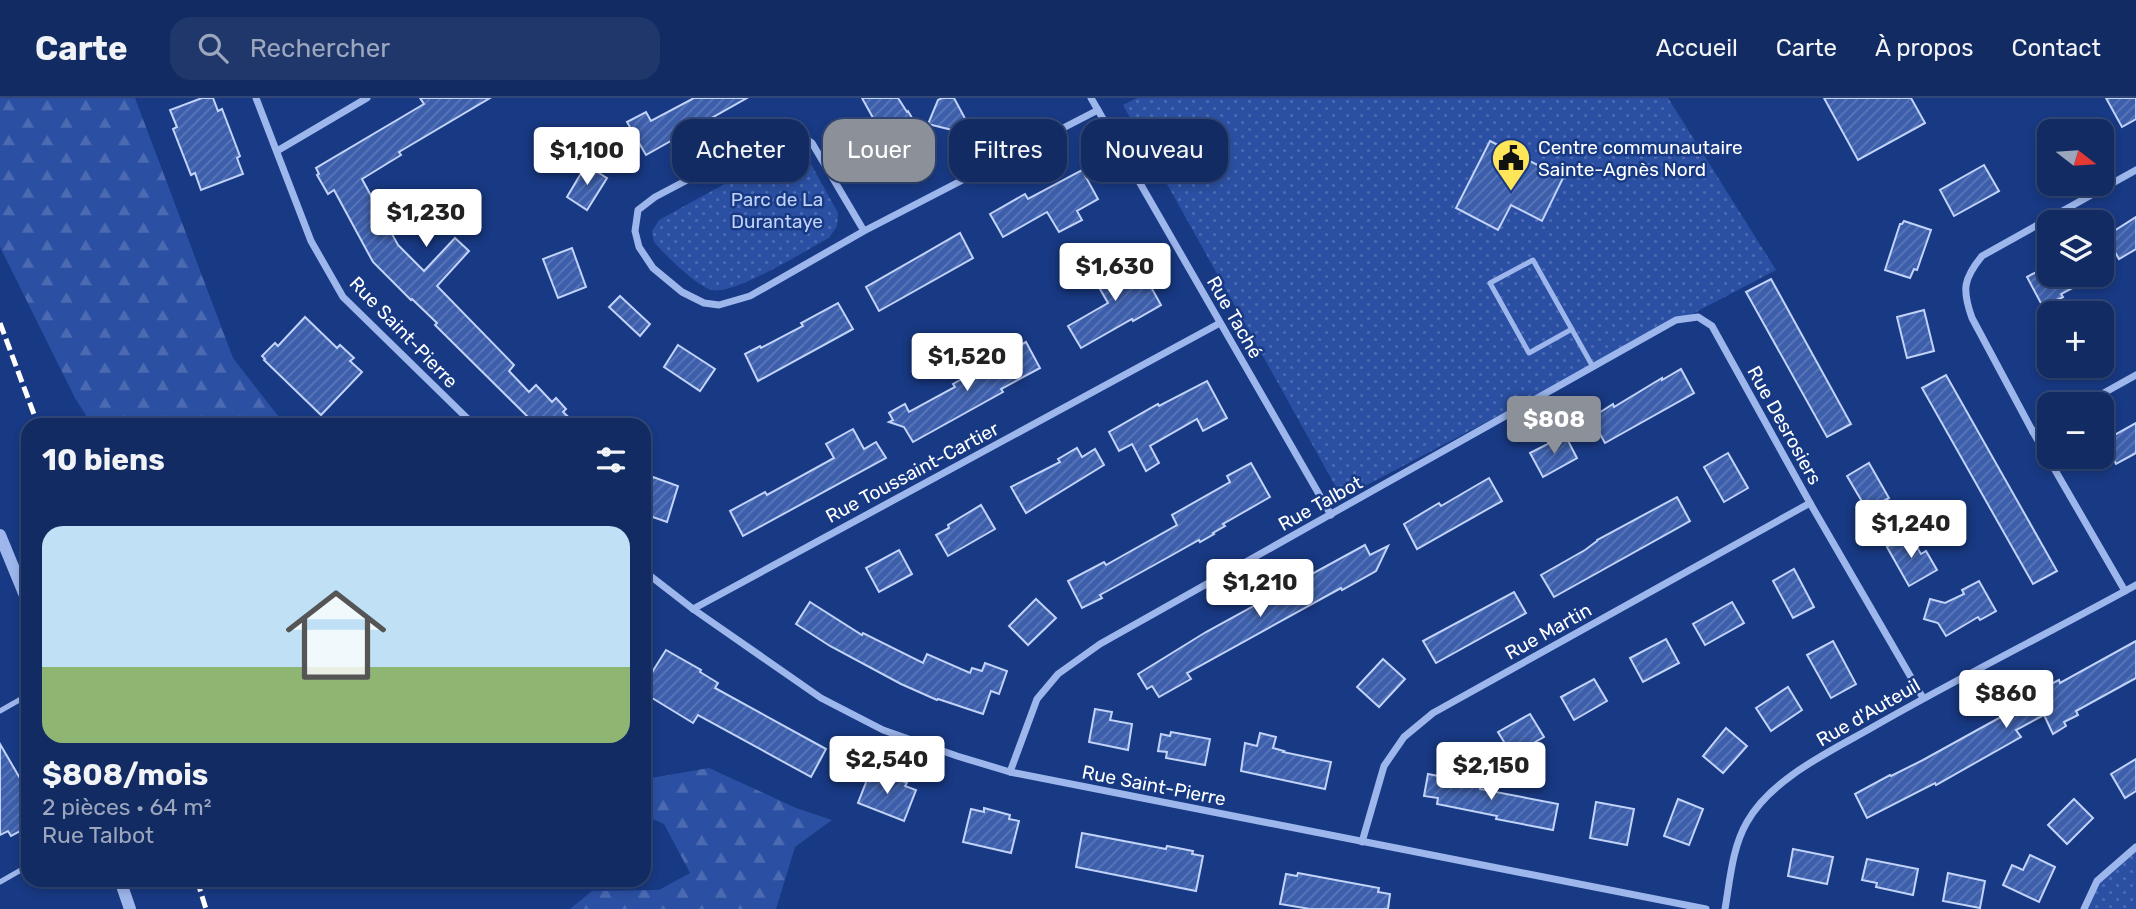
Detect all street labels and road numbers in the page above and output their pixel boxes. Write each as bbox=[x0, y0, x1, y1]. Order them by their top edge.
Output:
street label: Rue Saint-Pierre bbox=[345, 272, 463, 393]
street label: Rue Taché bbox=[1202, 272, 1267, 362]
street label: Rue Desrosiers bbox=[1742, 362, 1827, 489]
street label: Rue Toussaint-Cartier bbox=[822, 417, 1003, 528]
street label: Rue Talbot bbox=[1274, 471, 1367, 536]
street label: Rue Martin bbox=[1501, 598, 1596, 665]
street label: Rue d'Auteuil bbox=[1812, 673, 1924, 751]
street label: Rue Saint-Pierre bbox=[1080, 760, 1228, 811]

